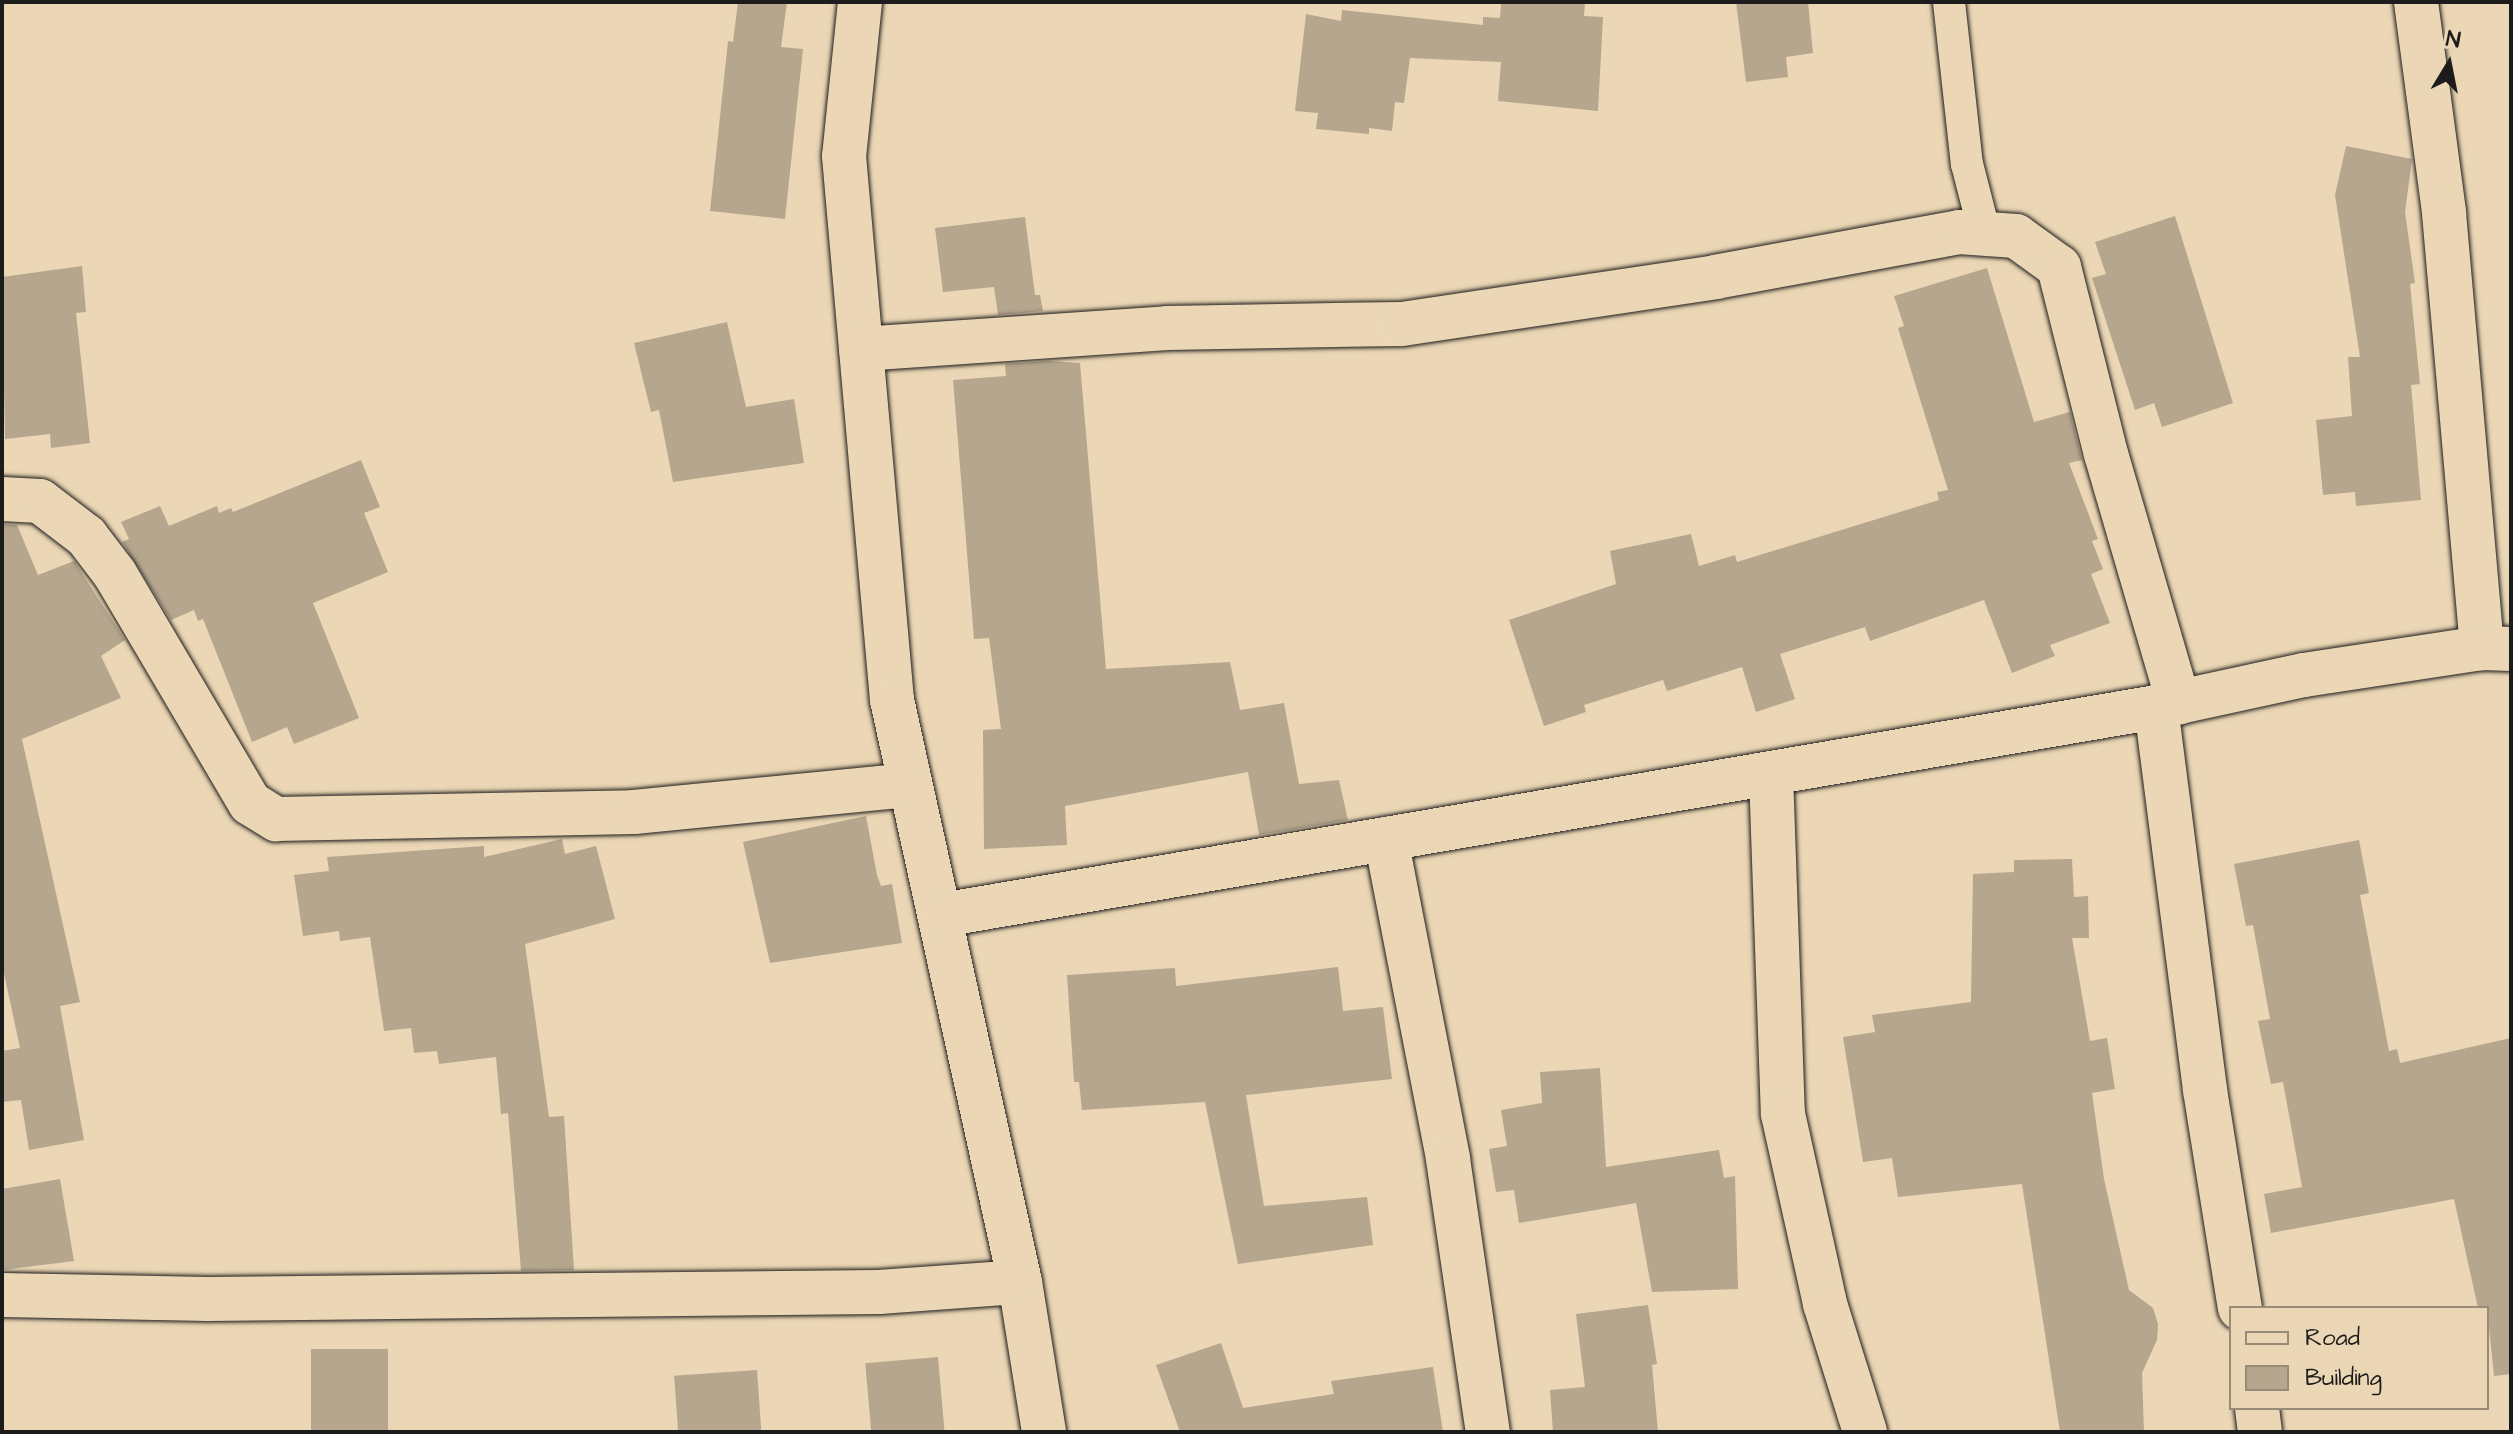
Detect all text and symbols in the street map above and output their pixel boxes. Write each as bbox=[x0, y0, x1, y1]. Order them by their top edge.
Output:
text: N bbox=[2444, 23, 2463, 56]
north arrow bbox=[2409, 24, 2489, 104]
legend bbox=[2229, 1306, 2489, 1410]
text: Road bbox=[2305, 1321, 2360, 1355]
text: Building bbox=[2305, 1361, 2382, 1395]

